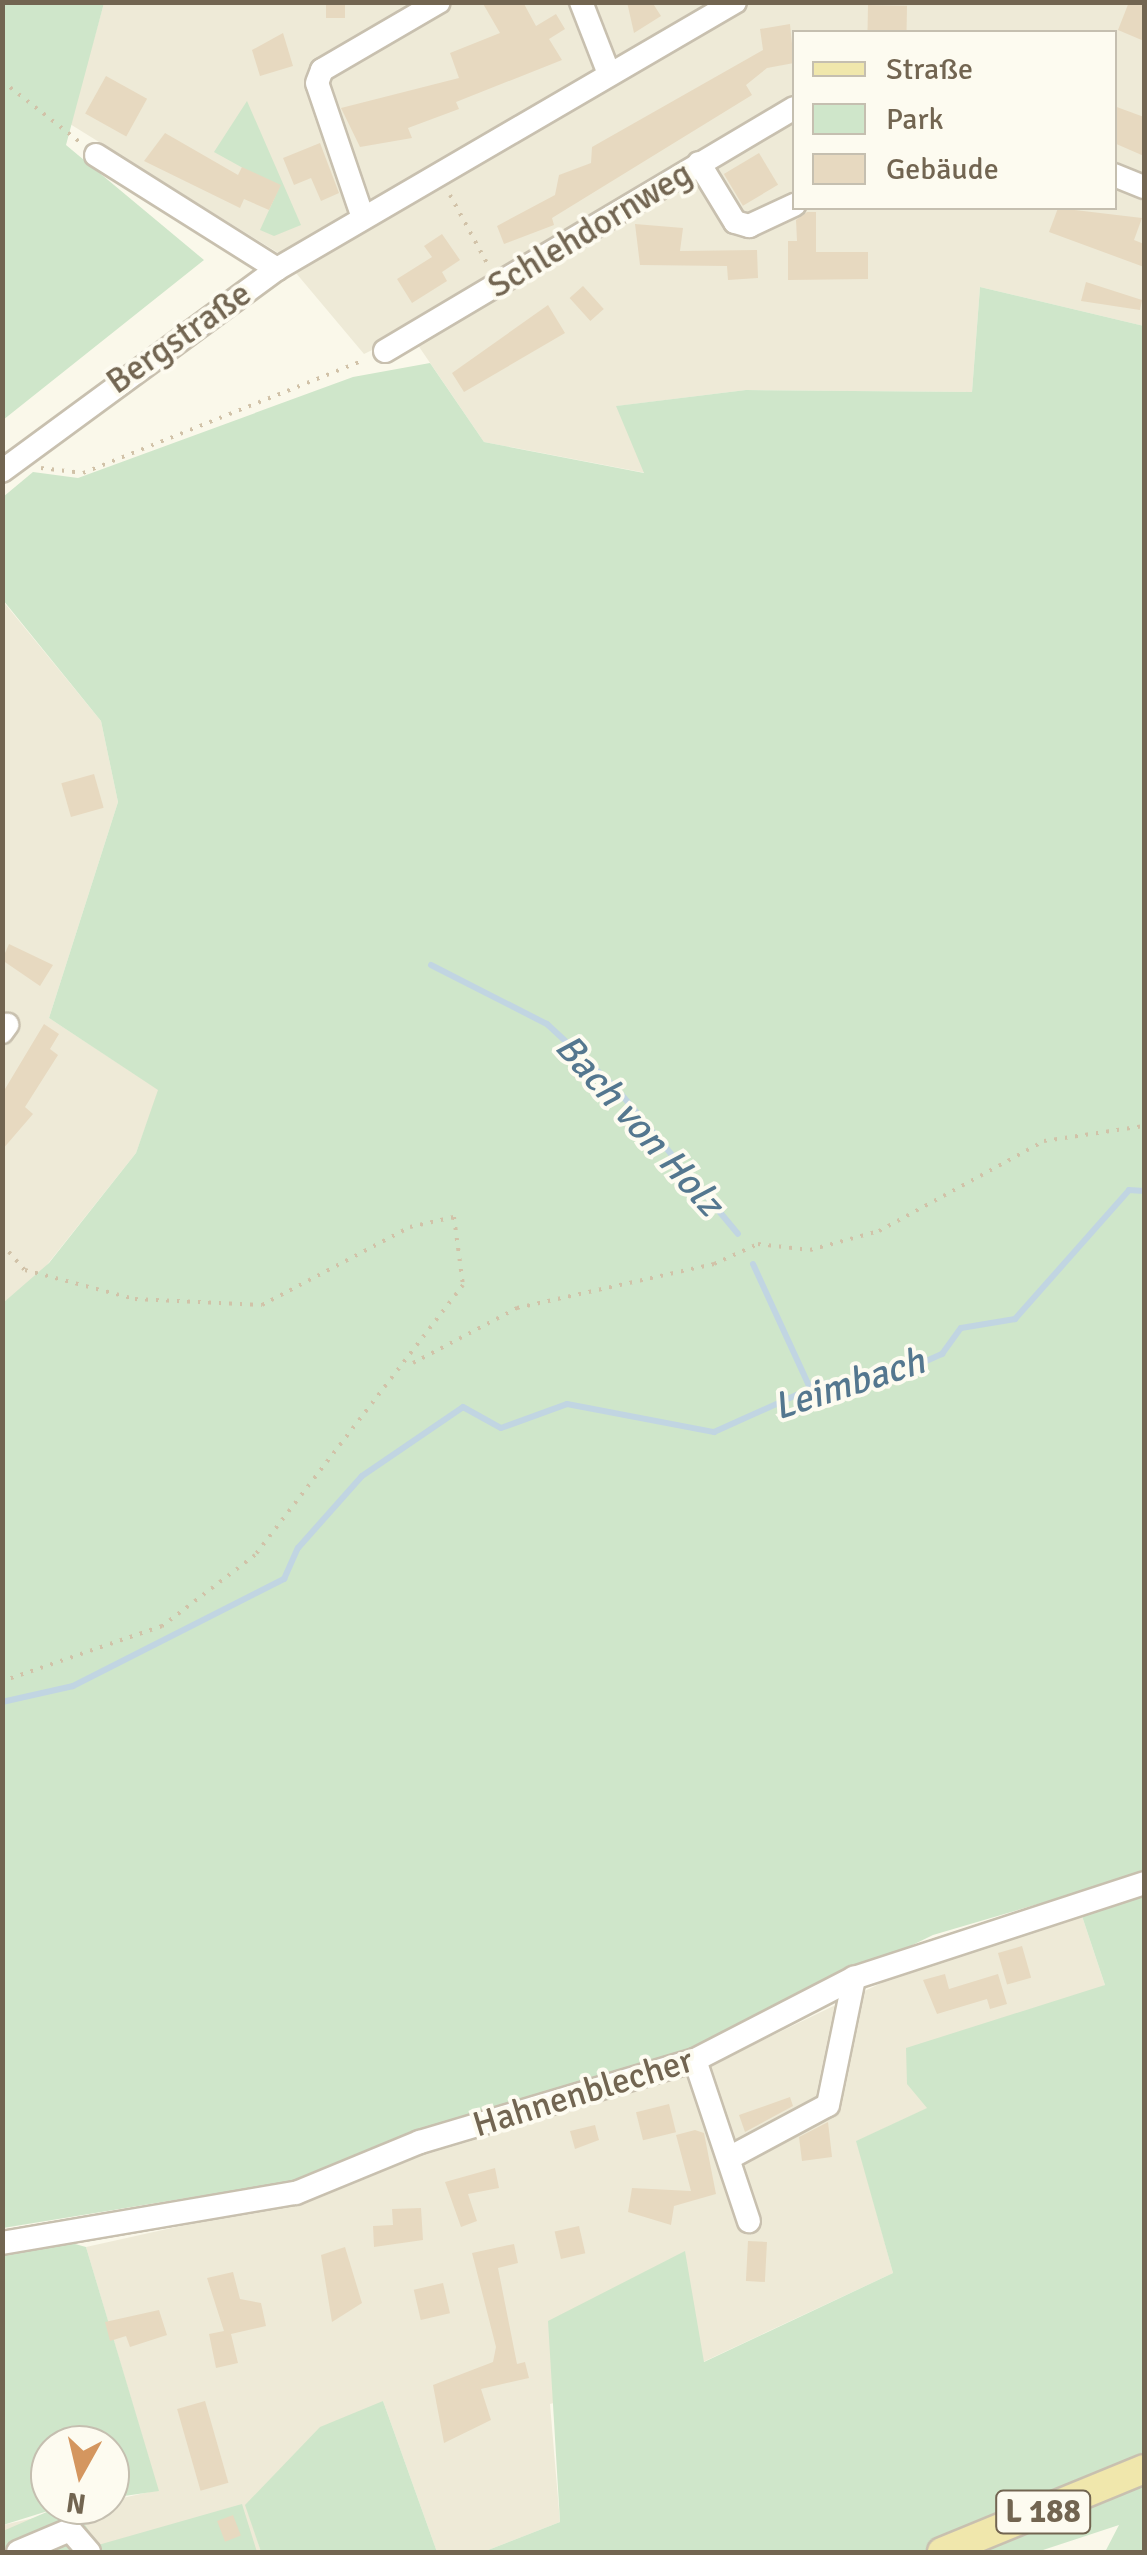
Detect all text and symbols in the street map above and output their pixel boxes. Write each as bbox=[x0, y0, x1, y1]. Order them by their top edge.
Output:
legend bbox=[792, 30, 1117, 210]
text: Straße bbox=[886, 51, 973, 88]
text: Park bbox=[886, 101, 944, 138]
text: Gebäude bbox=[886, 151, 999, 188]
street label: Schlehdornweg bbox=[480, 153, 700, 307]
street label: Bergstraße bbox=[99, 273, 259, 403]
water label: Bach von Holz bbox=[545, 1025, 733, 1225]
water label: Leimbach bbox=[768, 1338, 930, 1430]
street label: Hahnenblecher bbox=[468, 2040, 698, 2146]
north arrow bbox=[30, 2425, 130, 2525]
text: N bbox=[64, 2485, 88, 2521]
road number: L 188 bbox=[993, 2485, 1093, 2539]

